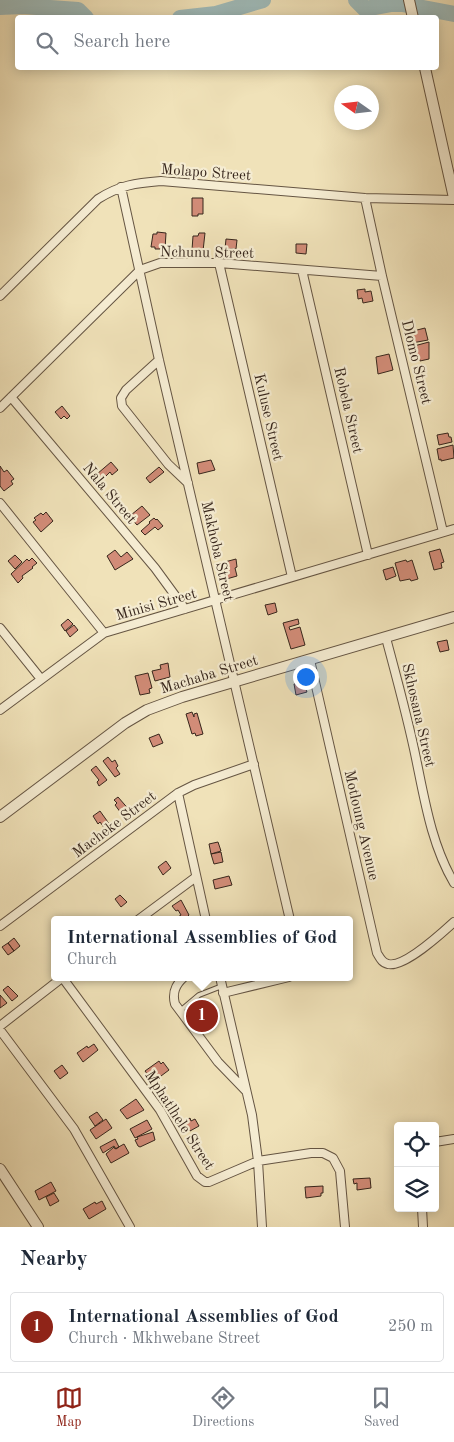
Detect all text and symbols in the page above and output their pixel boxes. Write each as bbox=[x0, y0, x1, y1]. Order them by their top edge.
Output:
search box bbox=[15, 15, 439, 70]
icon: search bbox=[33, 29, 61, 57]
text: Search here bbox=[73, 33, 170, 52]
north arrow bbox=[334, 85, 379, 130]
street label: Molapo Street bbox=[160, 163, 252, 184]
street label: Nchunu Street bbox=[160, 245, 254, 262]
street label: Dlomo Street bbox=[398, 319, 433, 406]
street label: Robela Street bbox=[330, 366, 365, 455]
street label: Kuluse Street bbox=[250, 372, 285, 462]
street label: Nala Street bbox=[79, 461, 138, 527]
street label: Makhoba Street bbox=[198, 500, 235, 603]
street label: Minisi Street bbox=[114, 587, 199, 624]
street label: Machaba Street bbox=[159, 653, 260, 697]
street label: Skhosana Street bbox=[398, 662, 437, 769]
your location bbox=[293, 664, 319, 690]
street label: Motloung Avenue bbox=[341, 769, 381, 882]
street label: Macheke Street bbox=[70, 789, 159, 861]
popup bbox=[51, 916, 353, 981]
text: International Assemblies of God bbox=[67, 929, 337, 948]
text: Church bbox=[67, 952, 117, 968]
pin: 1 bbox=[186, 997, 218, 1035]
street label: Mphatlhele Street bbox=[141, 1068, 216, 1173]
map controls bbox=[394, 1122, 439, 1212]
button: locate bbox=[394, 1122, 439, 1167]
button: layers bbox=[394, 1167, 439, 1212]
text: Nearby bbox=[20, 1249, 88, 1270]
text: International Assemblies of God bbox=[68, 1308, 339, 1327]
text: 1 bbox=[32, 1319, 42, 1335]
text: 250 m bbox=[388, 1319, 433, 1335]
text: Church · Mkhwebane Street bbox=[68, 1331, 260, 1347]
tab: Map bbox=[55, 1384, 83, 1431]
tab: Directions bbox=[192, 1384, 254, 1431]
tab: Saved bbox=[364, 1384, 399, 1431]

